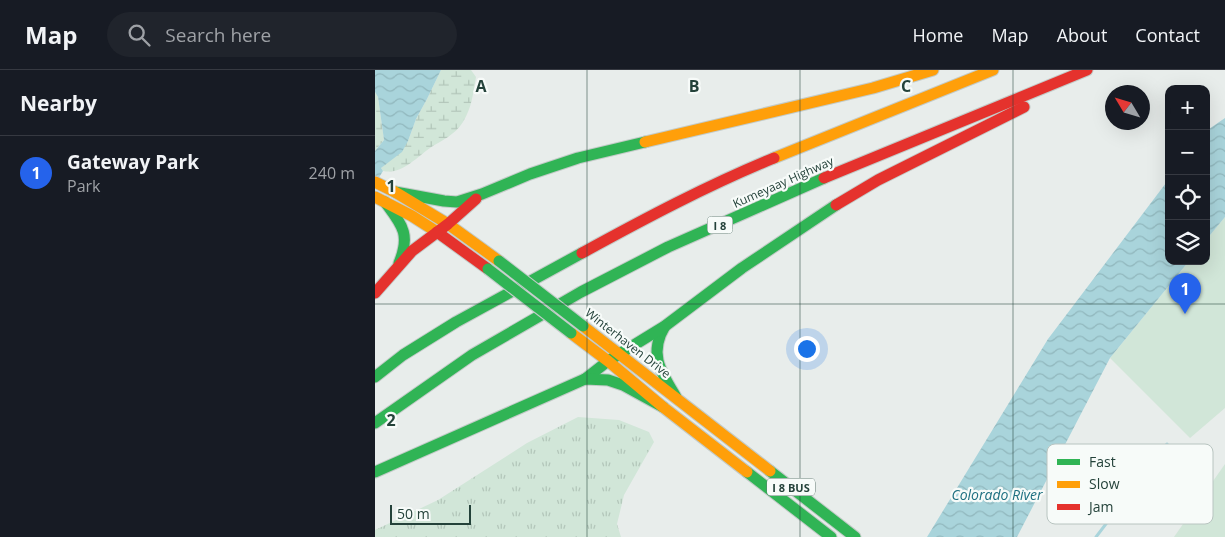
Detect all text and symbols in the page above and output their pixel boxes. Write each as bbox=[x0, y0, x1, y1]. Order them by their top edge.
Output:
search box bbox=[107, 12, 457, 57]
text: Map bbox=[25, 18, 77, 51]
icon: search bbox=[125, 21, 153, 49]
text: Search here bbox=[165, 22, 271, 48]
text: Home bbox=[913, 23, 963, 47]
text: Map bbox=[991, 23, 1029, 47]
text: About bbox=[1057, 23, 1107, 47]
text: Contact bbox=[1135, 23, 1200, 47]
text: A bbox=[475, 75, 487, 97]
text: B bbox=[689, 75, 699, 97]
text: C bbox=[901, 75, 911, 97]
north arrow bbox=[1105, 85, 1150, 130]
map controls bbox=[1165, 85, 1210, 265]
button: + bbox=[1165, 85, 1210, 130]
text: Nearby bbox=[20, 89, 97, 117]
button: − bbox=[1165, 130, 1210, 175]
text: Gateway Park bbox=[67, 149, 199, 175]
street label: Kumeyaay Highway bbox=[730, 152, 837, 212]
text: 1 bbox=[31, 162, 41, 184]
text: 240 m bbox=[309, 162, 355, 184]
text: Park bbox=[67, 175, 100, 197]
text: 1 bbox=[386, 175, 396, 197]
button: locate bbox=[1165, 175, 1210, 220]
road number: I 8 bbox=[707, 216, 733, 234]
button: layers bbox=[1165, 220, 1210, 265]
pin: 1 bbox=[1169, 273, 1201, 314]
street label: Winterhaven Drive bbox=[582, 304, 674, 382]
your location bbox=[794, 336, 820, 362]
text: 2 bbox=[386, 409, 396, 431]
legend bbox=[1047, 444, 1213, 524]
text: Fast bbox=[1089, 452, 1116, 471]
text: Slow bbox=[1089, 474, 1120, 493]
road number: I 8 BUS bbox=[767, 478, 815, 496]
water label: Colorado River bbox=[951, 485, 1043, 504]
text: Jam bbox=[1087, 497, 1114, 516]
scale bar bbox=[390, 502, 471, 525]
text: 50 m bbox=[397, 504, 430, 523]

